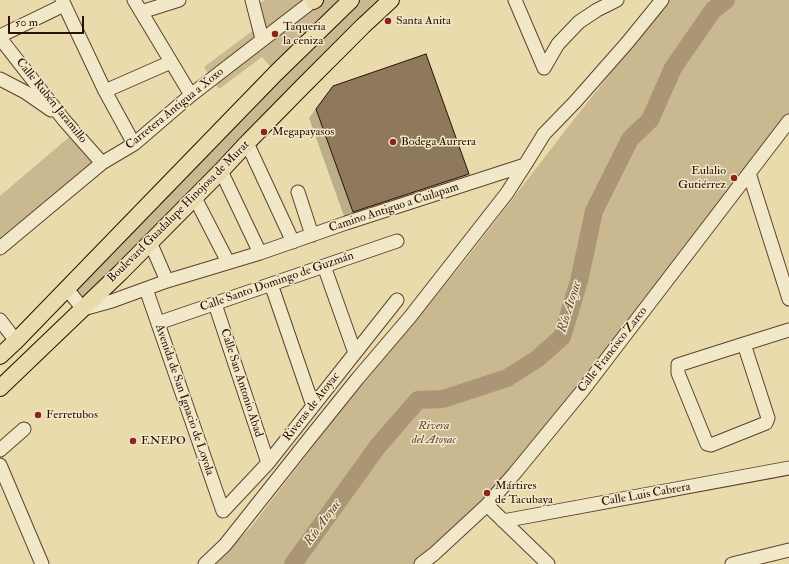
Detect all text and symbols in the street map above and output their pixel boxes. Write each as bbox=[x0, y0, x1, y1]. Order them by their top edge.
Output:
scale bar bbox=[10, 8, 86, 34]
place label: Santa Anita bbox=[396, 14, 451, 28]
text: 50 m bbox=[15, 15, 38, 30]
marker: Santa Anita bbox=[383, 16, 393, 26]
place label: Taqueria la ceniza bbox=[283, 20, 326, 48]
marker: Taqueria la ceniza bbox=[270, 29, 280, 39]
street label: Calle Rubén Jaramillo bbox=[12, 56, 90, 146]
street label: Carretera Antigua a Xoxo bbox=[123, 65, 227, 153]
place label: Megapayasos bbox=[272, 125, 334, 139]
marker: Megapayasos bbox=[259, 127, 269, 137]
place label: Bodega Aurrera bbox=[401, 135, 476, 149]
marker: Bodega Aurrera bbox=[388, 137, 398, 147]
street label: Boulevard Guadalupe Hinojosa de Murat bbox=[105, 138, 253, 286]
place label: Eulalio Gutiérrez bbox=[678, 164, 726, 192]
marker: Eulalio Gutiérrez bbox=[729, 173, 739, 183]
street label: Camino Antiguo a Cuilapam bbox=[327, 180, 461, 236]
street label: Calle Santo Domingo de Guzmán bbox=[198, 249, 356, 315]
water label: Río Atoyac bbox=[555, 279, 585, 335]
street label: Calle Francisco Zarco bbox=[575, 304, 651, 396]
street label: Avenida de San Ignacio de Loyola bbox=[151, 323, 217, 477]
street label: Calle San Antonio Abad bbox=[217, 327, 265, 439]
street label: Riveras de Atoyac bbox=[281, 370, 343, 444]
place label: Ferretubos bbox=[46, 408, 98, 422]
marker: Ferretubos bbox=[33, 410, 43, 420]
park label: Rivera del Atoyac bbox=[412, 419, 456, 447]
place label: ENEPO bbox=[141, 434, 186, 448]
marker: ENEPO bbox=[128, 436, 138, 446]
place label: Mártires de Tacubaya bbox=[495, 479, 553, 507]
street label: Calle Luis Cabrera bbox=[600, 480, 692, 510]
marker: Mártires de Tacubaya bbox=[482, 488, 492, 498]
water label: Río Atoyac bbox=[301, 497, 345, 549]

